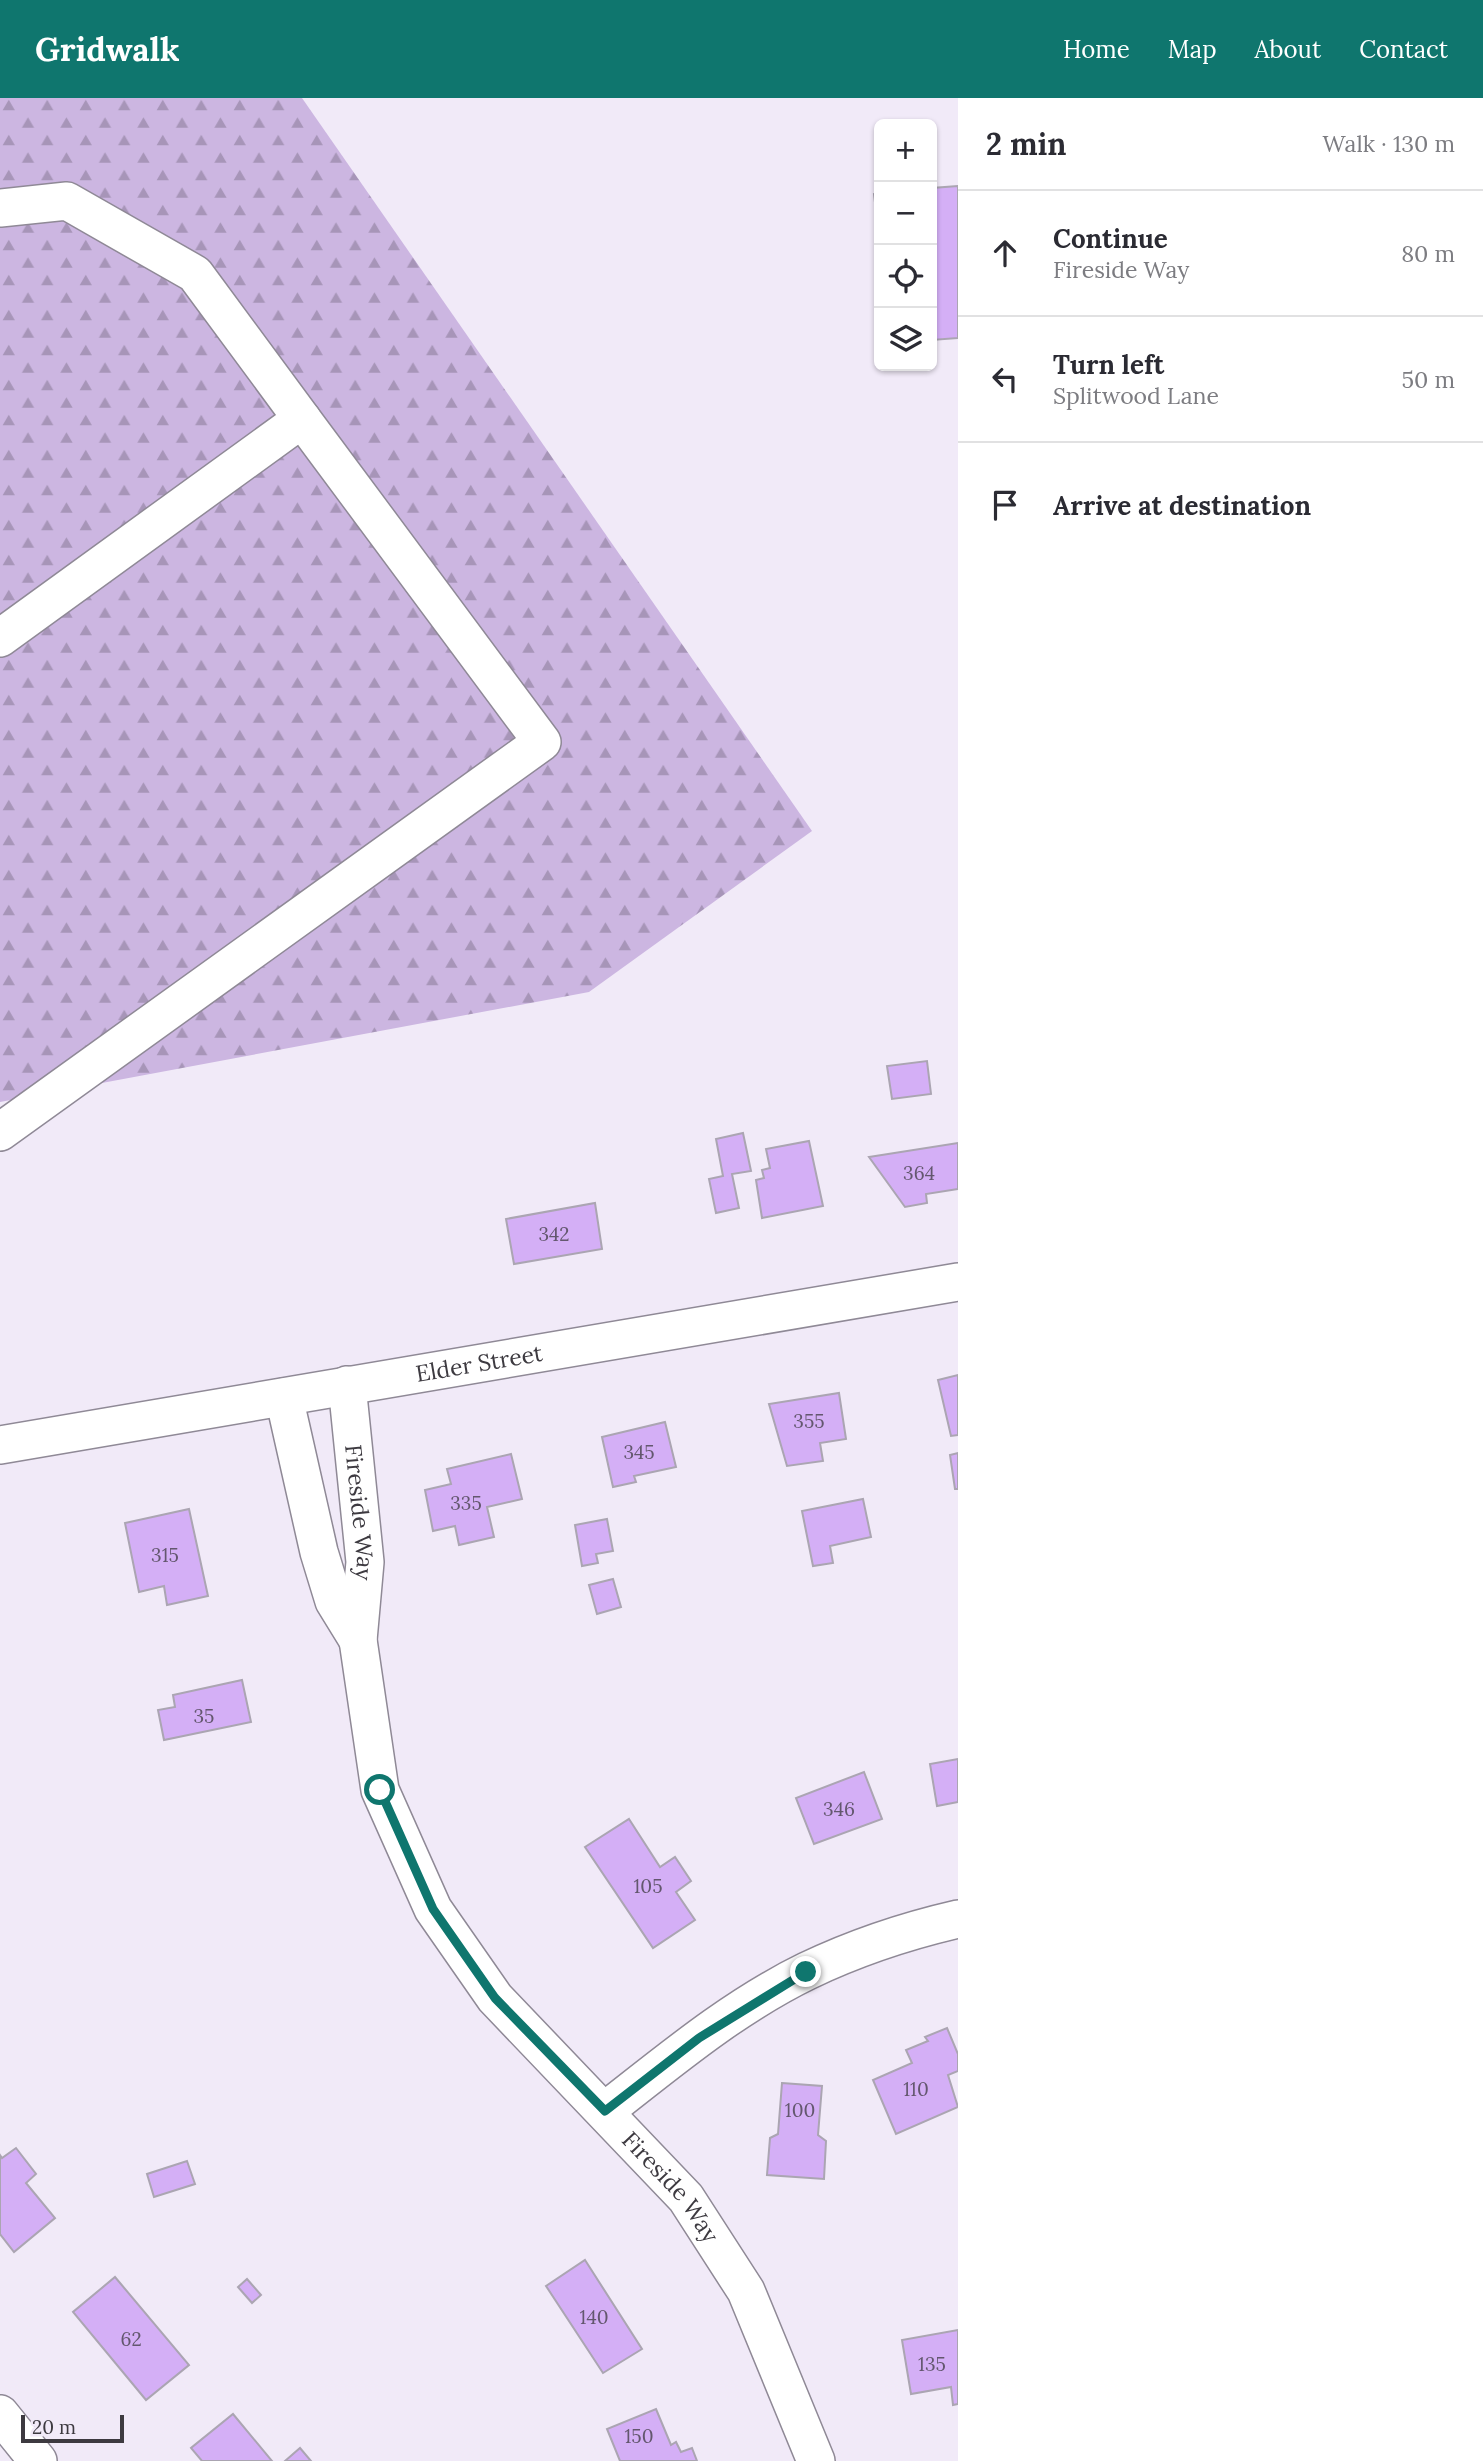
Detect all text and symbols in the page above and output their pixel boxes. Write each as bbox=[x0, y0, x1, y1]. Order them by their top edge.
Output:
text: Gridwalk bbox=[35, 28, 180, 70]
text: Home bbox=[1063, 34, 1130, 65]
text: Map bbox=[1168, 34, 1217, 65]
text: About bbox=[1255, 34, 1321, 65]
text: Contact bbox=[1359, 34, 1448, 65]
map controls bbox=[874, 119, 937, 371]
button: + bbox=[874, 119, 937, 182]
text: 2 min bbox=[986, 125, 1066, 163]
text: Walk · 130 m bbox=[1323, 129, 1455, 158]
button: − bbox=[874, 182, 937, 245]
text: Continue bbox=[1053, 222, 1168, 255]
icon: ahead bbox=[986, 234, 1024, 272]
text: 80 m bbox=[1401, 239, 1455, 268]
button: locate bbox=[874, 245, 937, 308]
text: Fireside Way bbox=[1053, 255, 1189, 284]
button: layers bbox=[874, 308, 937, 371]
text: Turn left bbox=[1053, 348, 1164, 381]
icon: left bbox=[986, 360, 1024, 398]
text: 50 m bbox=[1402, 365, 1455, 394]
text: Splitwood Lane bbox=[1053, 381, 1219, 410]
icon: arrive bbox=[986, 486, 1024, 524]
text: Arrive at destination bbox=[1053, 489, 1311, 522]
house number: 364 bbox=[903, 1161, 935, 1185]
house number: 342 bbox=[538, 1222, 570, 1246]
street label: Elder Street bbox=[413, 1338, 545, 1388]
house number: 355 bbox=[793, 1409, 825, 1433]
house number: 345 bbox=[623, 1440, 655, 1464]
street label: Fireside Way bbox=[339, 1443, 380, 1582]
house number: 335 bbox=[450, 1491, 482, 1515]
house number: 315 bbox=[151, 1543, 179, 1567]
house number: 35 bbox=[194, 1704, 214, 1728]
route start bbox=[364, 1774, 395, 1805]
house number: 346 bbox=[823, 1797, 855, 1821]
house number: 105 bbox=[633, 1874, 663, 1898]
route end bbox=[790, 1956, 821, 1987]
house number: 110 bbox=[903, 2077, 929, 2101]
house number: 100 bbox=[785, 2098, 815, 2122]
street label: Fireside Way bbox=[616, 2125, 726, 2248]
house number: 140 bbox=[579, 2305, 609, 2329]
house number: 62 bbox=[120, 2327, 142, 2351]
house number: 135 bbox=[918, 2352, 946, 2376]
scale bar bbox=[21, 2412, 124, 2444]
text: 20 m bbox=[32, 2415, 76, 2439]
house number: 150 bbox=[624, 2424, 654, 2448]

